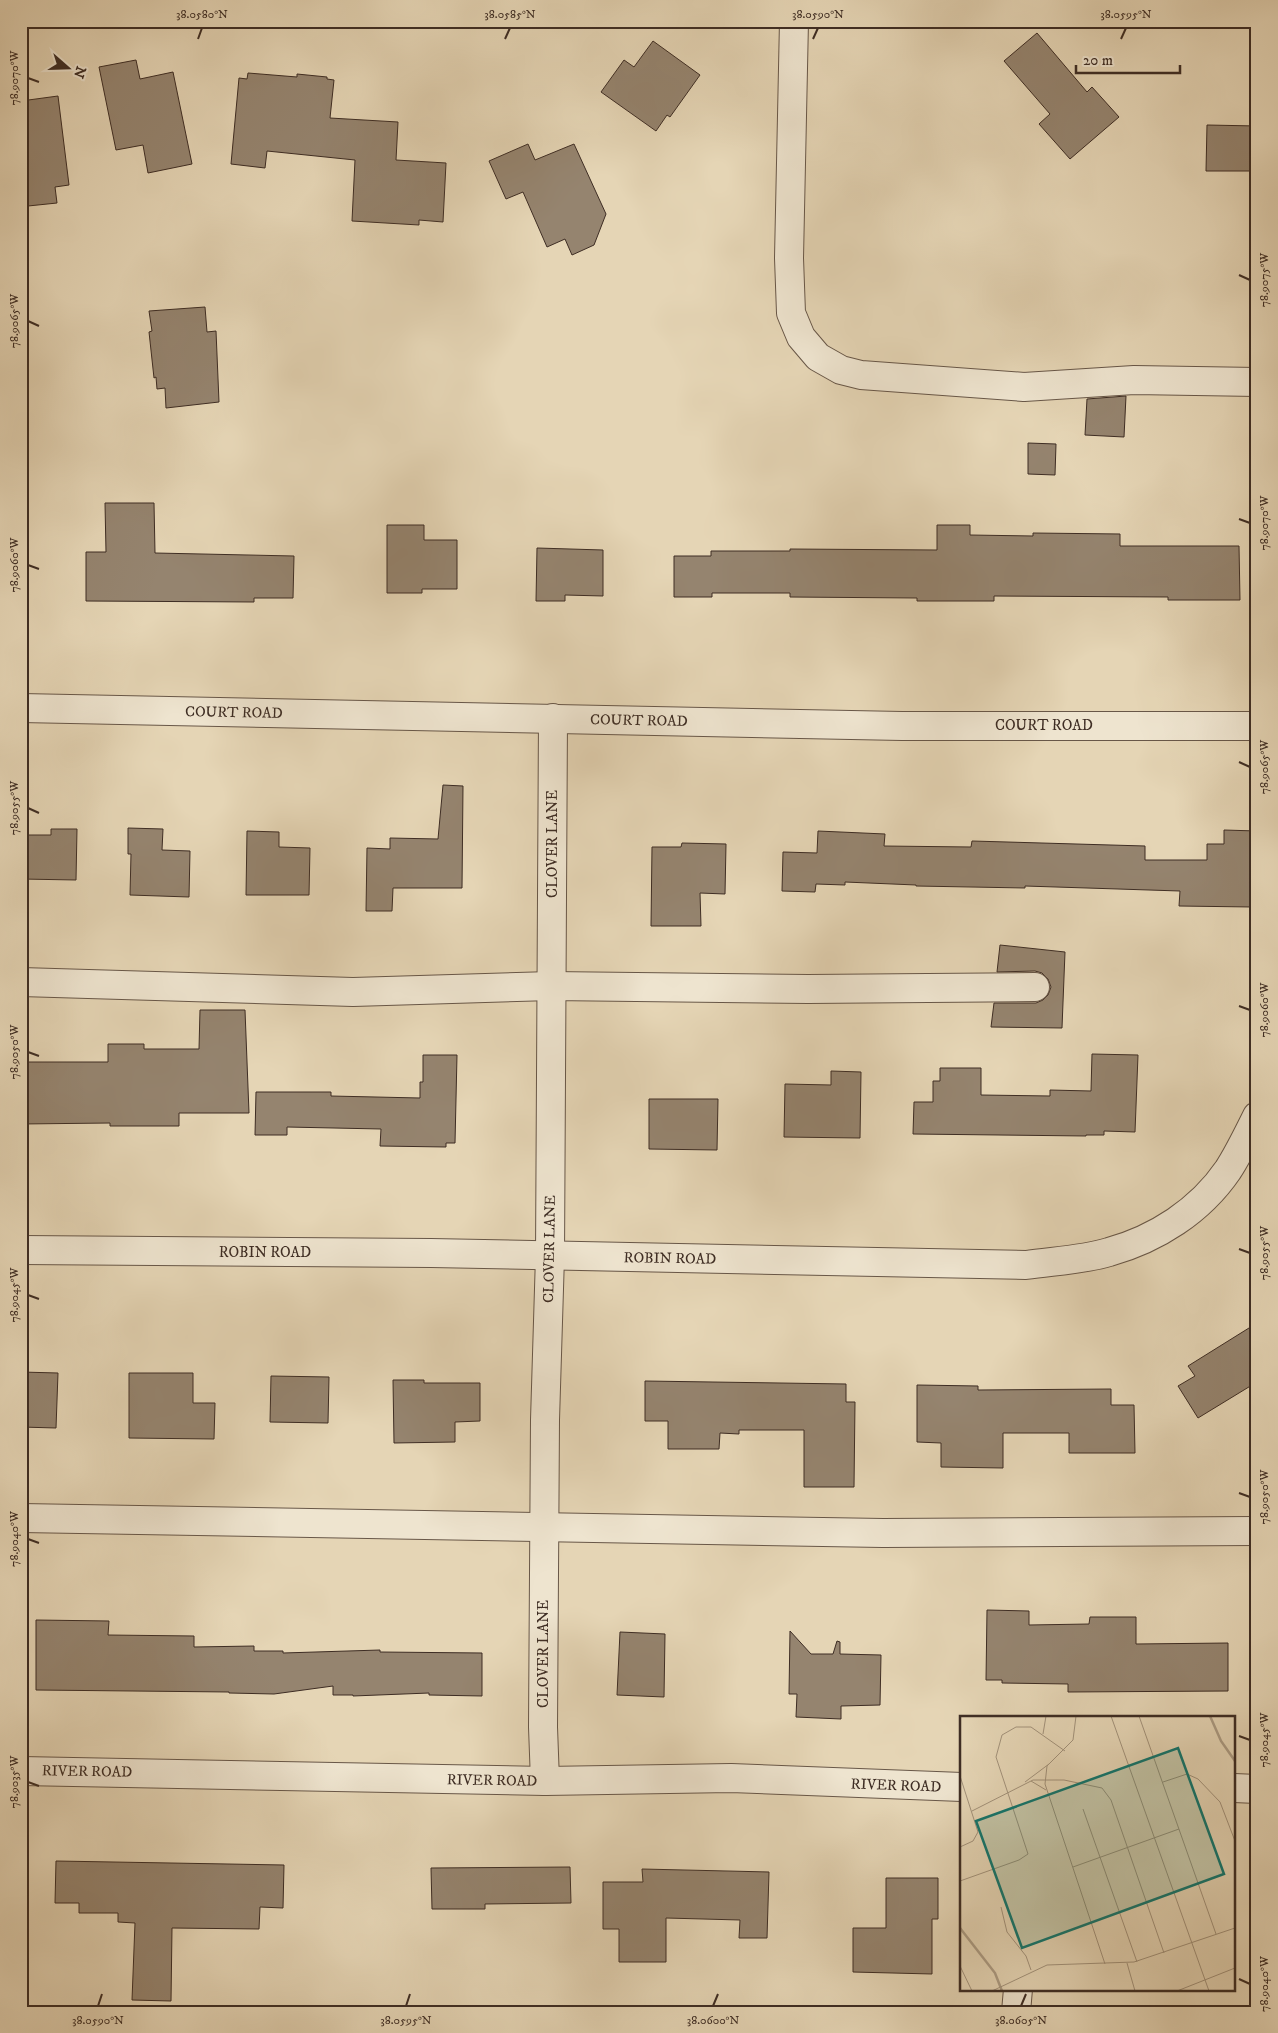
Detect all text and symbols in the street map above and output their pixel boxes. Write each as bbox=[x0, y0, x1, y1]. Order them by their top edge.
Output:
text: 38.0580°N bbox=[176, 7, 228, 22]
text: 38.0585°N bbox=[484, 7, 536, 22]
text: 38.0590°N bbox=[792, 7, 844, 22]
text: 38.0595°N bbox=[1100, 7, 1152, 22]
north arrow bbox=[42, 42, 92, 92]
scale bar bbox=[1076, 42, 1179, 74]
text: 78.9070°W bbox=[7, 49, 22, 106]
text: 20 m bbox=[1083, 51, 1113, 70]
text: N bbox=[69, 64, 90, 81]
text: 78.9075°W bbox=[1257, 252, 1272, 307]
text: 78.9065°W bbox=[7, 293, 22, 348]
text: 78.9070°W bbox=[1257, 494, 1272, 551]
text: 78.9060°W bbox=[7, 536, 22, 593]
street label: COURT ROAD bbox=[185, 702, 283, 723]
street label: COURT ROAD bbox=[590, 710, 688, 731]
street label: COURT ROAD bbox=[995, 716, 1093, 735]
text: 78.9065°W bbox=[1257, 739, 1272, 794]
text: 78.9055°W bbox=[7, 780, 22, 835]
street label: CLOVER LANE bbox=[543, 790, 562, 898]
text: 78.9060°W bbox=[1257, 981, 1272, 1038]
text: 78.9050°W bbox=[7, 1024, 22, 1079]
street label: CLOVER LANE bbox=[539, 1194, 560, 1303]
text: 78.9055°W bbox=[1257, 1225, 1272, 1280]
street label: ROBIN ROAD bbox=[219, 1243, 311, 1262]
street label: ROBIN ROAD bbox=[624, 1248, 716, 1269]
text: 78.9045°W bbox=[7, 1266, 22, 1323]
text: 78.9050°W bbox=[1257, 1469, 1272, 1524]
text: 78.9040°W bbox=[7, 1510, 22, 1567]
street label: CLOVER LANE bbox=[534, 1600, 553, 1708]
text: 78.9045°W bbox=[1257, 1711, 1272, 1768]
inset map bbox=[960, 1716, 1236, 1990]
text: 78.9035°W bbox=[7, 1755, 22, 1808]
street label: RIVER ROAD bbox=[42, 1761, 132, 1782]
street label: RIVER ROAD bbox=[447, 1770, 537, 1791]
street label: RIVER ROAD bbox=[850, 1774, 942, 1797]
text: 78.9040°W bbox=[1257, 1955, 1272, 2012]
text: 38.0590°N bbox=[72, 2013, 124, 2028]
text: 38.0595°N bbox=[380, 2013, 432, 2028]
text: 38.0600°N bbox=[687, 2013, 739, 2028]
text: 38.0605°N bbox=[995, 2013, 1047, 2028]

